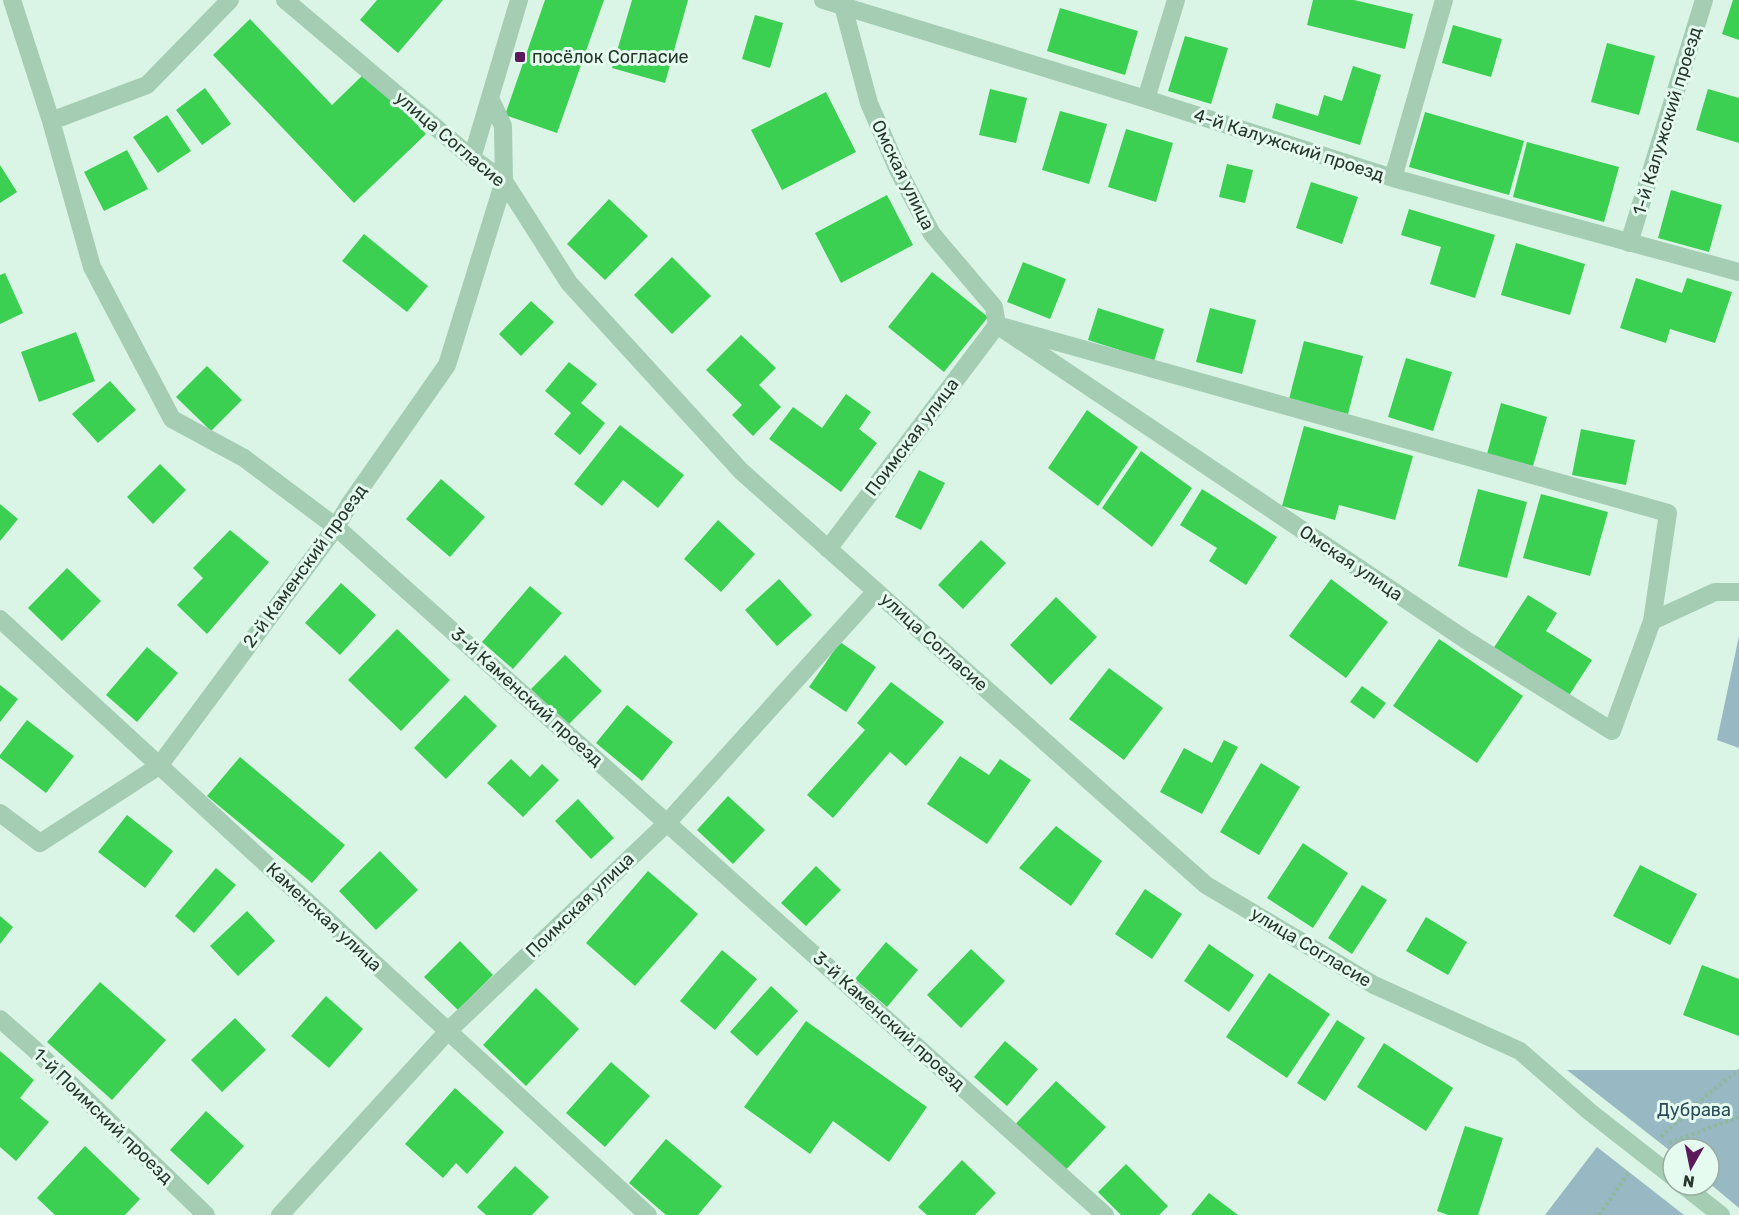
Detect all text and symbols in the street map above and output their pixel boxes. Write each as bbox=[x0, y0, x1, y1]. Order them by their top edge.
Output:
street label: 1-й Калужский проезд bbox=[1628, 24, 1706, 218]
place label: посёлок Согласие bbox=[532, 46, 689, 68]
marker: посёлок Согласие bbox=[513, 50, 527, 64]
street label: улица Согласие bbox=[390, 87, 510, 191]
street label: 4-й Калужский проезд bbox=[1191, 104, 1387, 186]
street label: Омская улица bbox=[867, 116, 939, 234]
street label: Поимская улица bbox=[861, 374, 963, 500]
street label: 2-й Каменский проезд bbox=[238, 480, 372, 652]
street label: Омская улица bbox=[1295, 520, 1407, 606]
street label: улица Согласие bbox=[876, 588, 992, 696]
street label: 3-й Каменский проезд bbox=[446, 623, 608, 771]
street label: Поимская улица bbox=[521, 848, 639, 962]
street label: Каменская улица bbox=[262, 858, 386, 976]
street label: улица Согласие bbox=[1247, 902, 1375, 992]
street label: 3-й Каменский проезд bbox=[808, 947, 970, 1095]
street label: 1-й Поимский проезд bbox=[28, 1044, 178, 1189]
park label: Дубрава bbox=[1657, 1099, 1731, 1121]
north arrow bbox=[1661, 1137, 1721, 1197]
text: N bbox=[1682, 1171, 1696, 1192]

